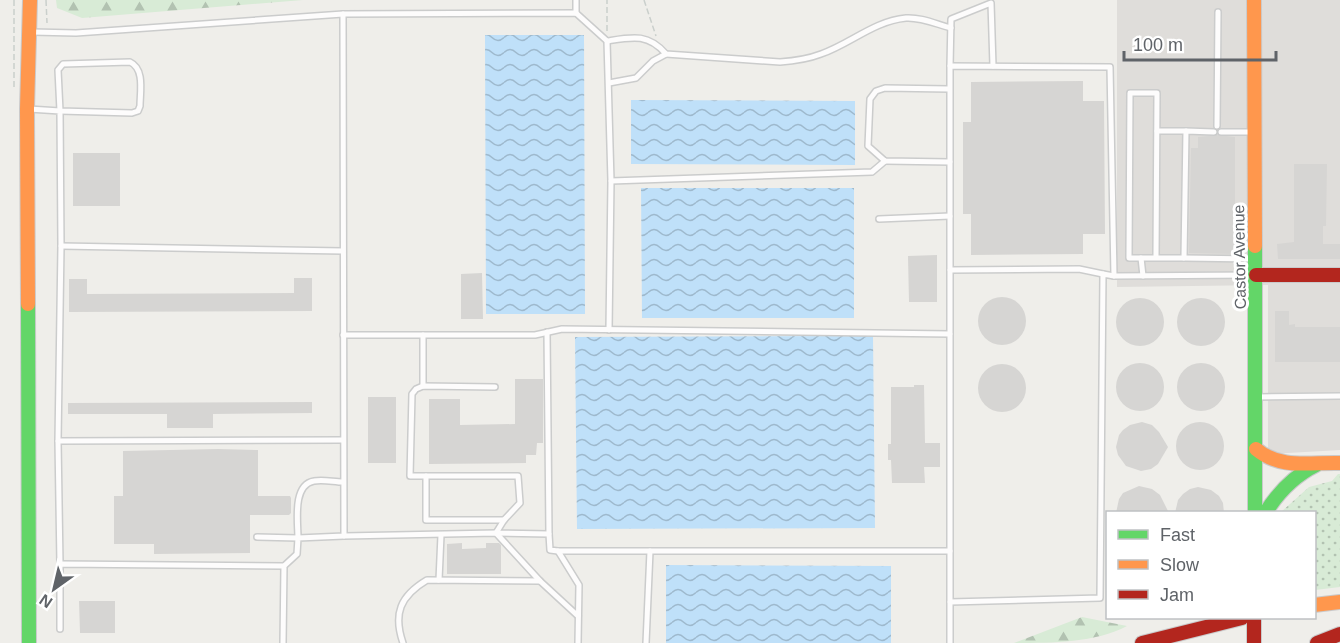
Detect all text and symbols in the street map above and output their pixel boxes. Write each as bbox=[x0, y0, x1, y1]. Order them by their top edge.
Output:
scale bar bbox=[1124, 24, 1276, 62]
text: 100 m bbox=[1133, 35, 1183, 55]
street label: Castor Avenue bbox=[1230, 204, 1249, 309]
legend bbox=[1106, 511, 1316, 619]
text: Fast bbox=[1160, 525, 1195, 545]
text: Slow bbox=[1160, 555, 1200, 575]
north arrow bbox=[24, 559, 84, 619]
text: Jam bbox=[1160, 585, 1194, 605]
text: N bbox=[36, 591, 55, 611]

